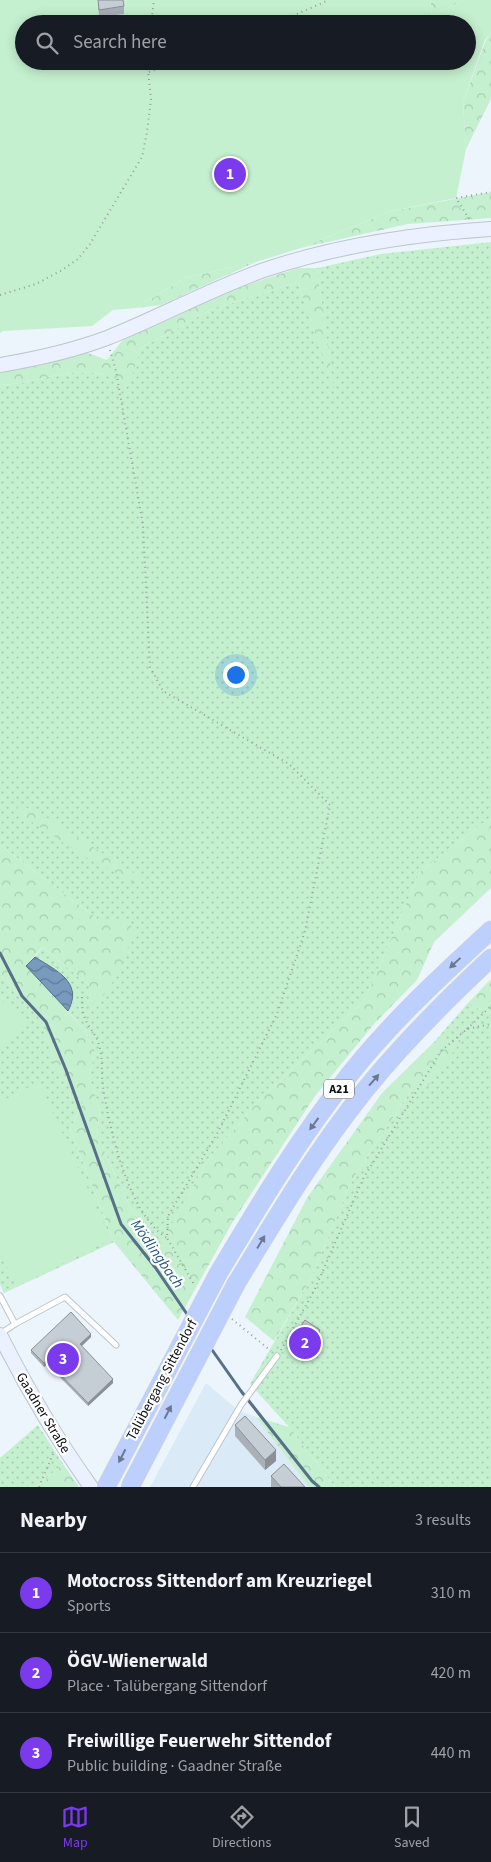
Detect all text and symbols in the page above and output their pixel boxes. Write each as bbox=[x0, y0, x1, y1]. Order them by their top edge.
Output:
search box bbox=[15, 15, 476, 70]
icon: search bbox=[33, 29, 61, 57]
text: Search here bbox=[73, 29, 167, 56]
pin: 1 bbox=[214, 155, 246, 193]
your location bbox=[223, 662, 249, 688]
one-way arrow bbox=[450, 957, 462, 969]
one-way arrow bbox=[368, 1075, 380, 1087]
road number: A21 bbox=[324, 1080, 354, 1098]
one-way arrow bbox=[308, 1117, 319, 1130]
water label: Mödlingbach bbox=[125, 1215, 189, 1293]
one-way arrow bbox=[257, 1236, 266, 1249]
street label: Talübergang Sittendorf bbox=[122, 1315, 203, 1444]
pin: 2 bbox=[289, 1324, 321, 1362]
pin: 3 bbox=[47, 1340, 79, 1378]
street label: Gaadner Straße bbox=[11, 1369, 75, 1457]
one-way arrow bbox=[164, 1405, 172, 1420]
one-way arrow bbox=[118, 1449, 126, 1464]
text: Nearby bbox=[20, 1505, 87, 1535]
text: 3 results bbox=[415, 1509, 471, 1531]
text: Motocross Sittendorf am Kreuzriegel bbox=[67, 1568, 372, 1595]
text: 1 bbox=[32, 1582, 40, 1604]
text: 310 m bbox=[431, 1582, 471, 1604]
text: Sports bbox=[67, 1595, 111, 1617]
text: ÖGV-Wienerwald bbox=[67, 1648, 208, 1675]
text: 2 bbox=[32, 1662, 40, 1684]
text: 420 m bbox=[431, 1662, 471, 1684]
text: Place · Talübergang Sittendorf bbox=[67, 1675, 267, 1697]
text: Freiwillige Feuerwehr Sittendof bbox=[67, 1728, 331, 1755]
text: 3 bbox=[32, 1742, 40, 1764]
text: 440 m bbox=[431, 1742, 471, 1764]
text: Public building · Gaadner Straße bbox=[67, 1755, 282, 1777]
tab: Map bbox=[61, 1803, 89, 1853]
tab: Directions bbox=[212, 1803, 271, 1853]
tab: Saved bbox=[394, 1803, 430, 1853]

